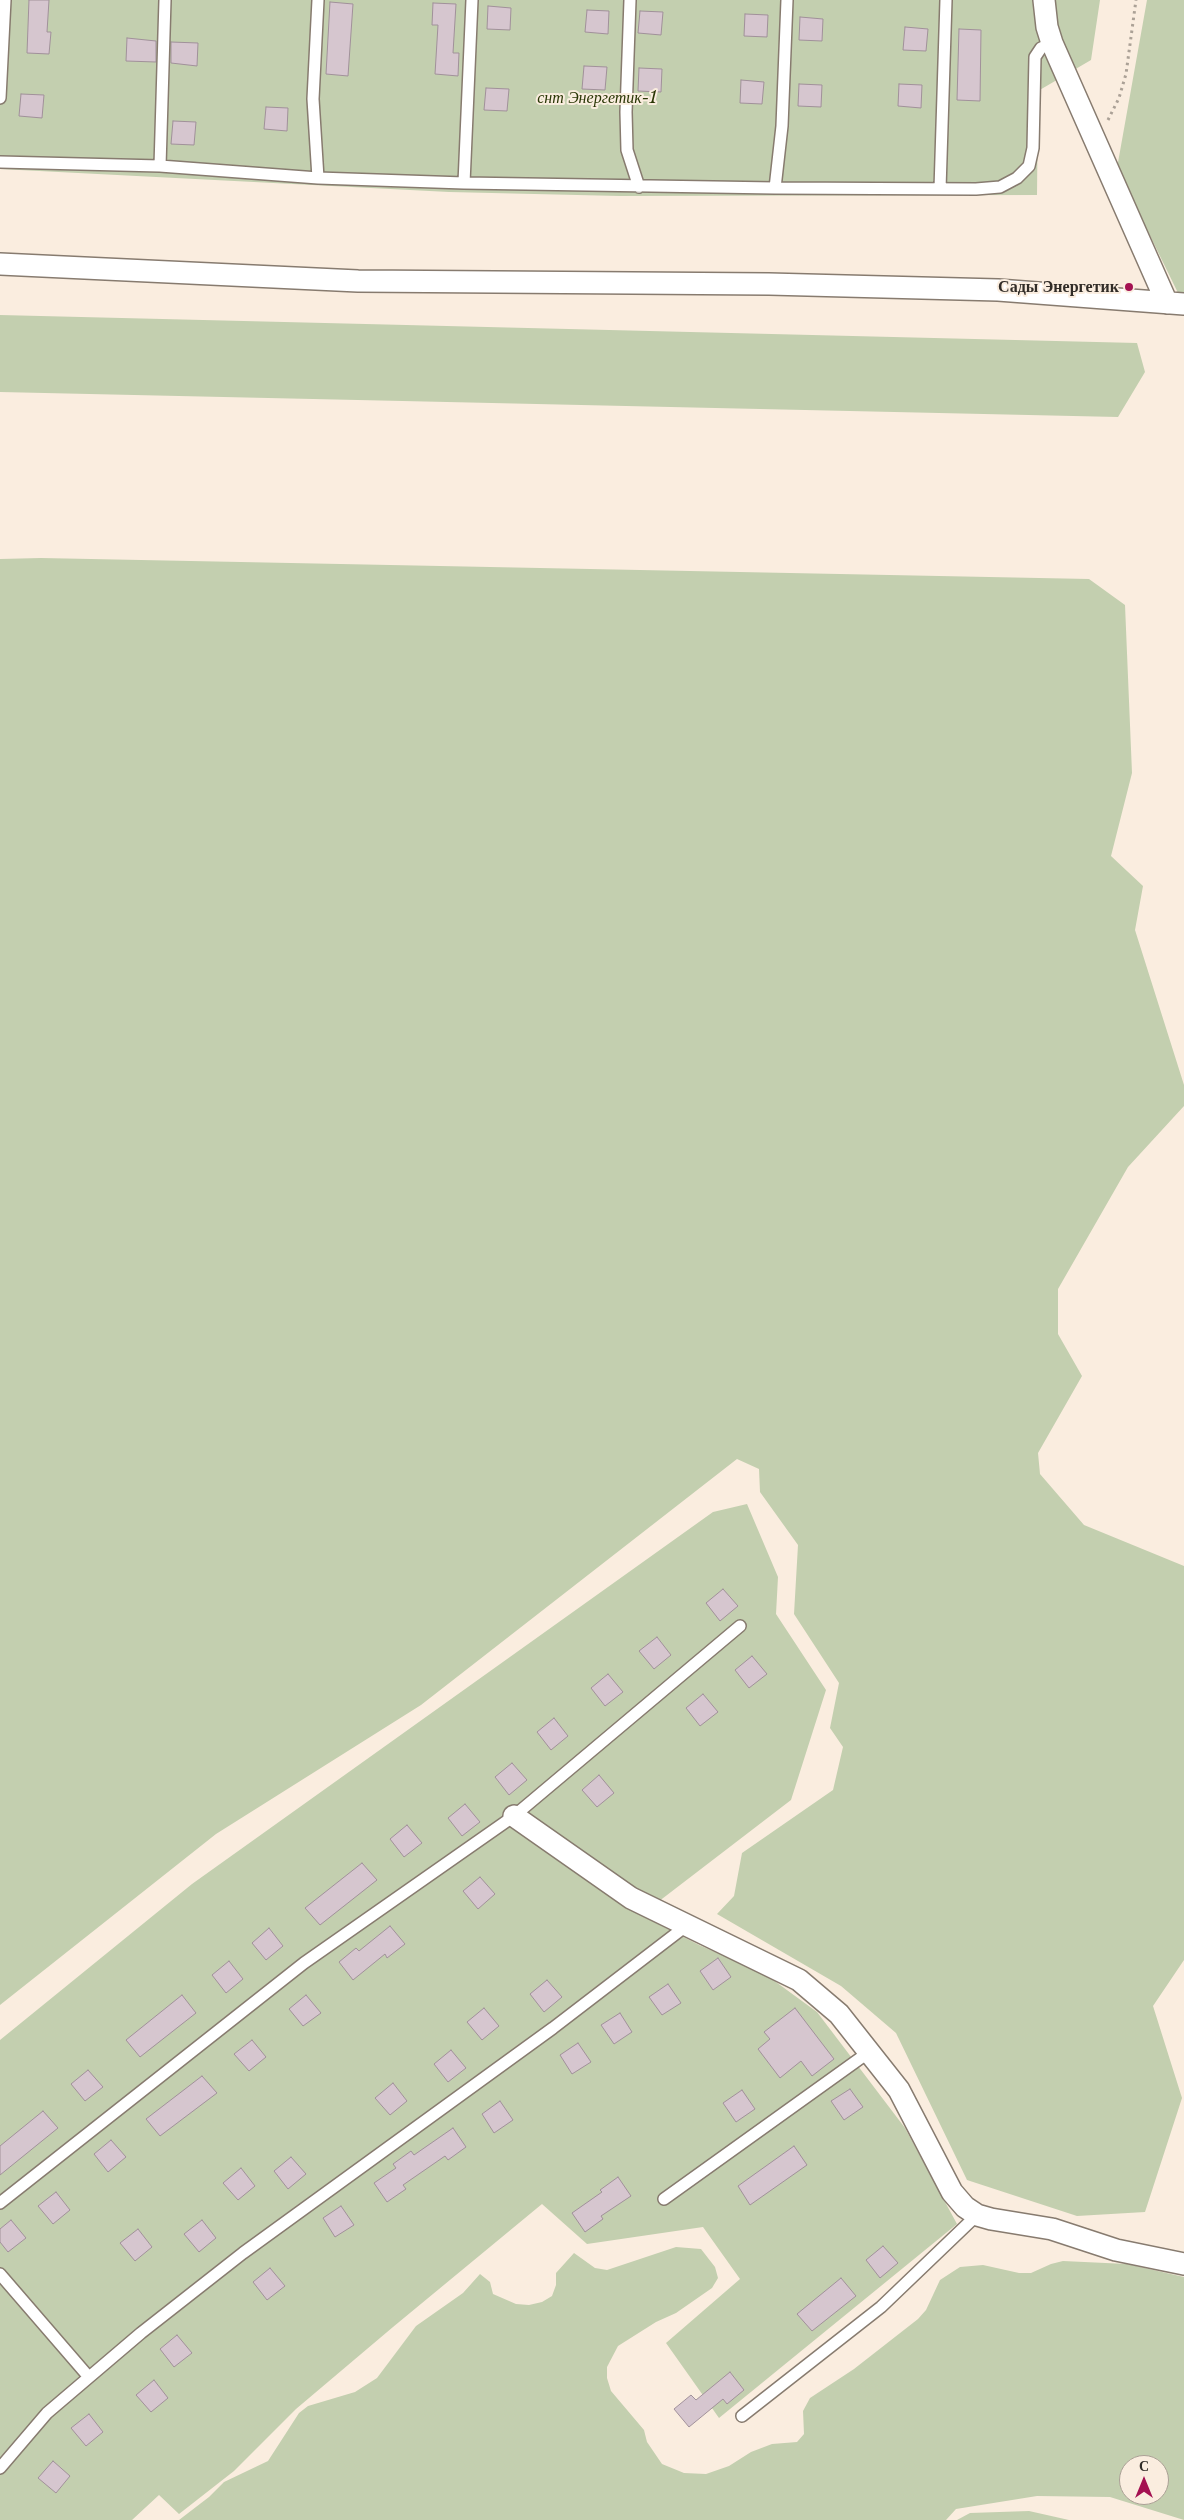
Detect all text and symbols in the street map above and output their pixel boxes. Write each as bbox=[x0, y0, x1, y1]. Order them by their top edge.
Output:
park label: снт Энергетик-1 bbox=[537, 88, 657, 108]
place label: Сады Энергетик bbox=[998, 277, 1119, 297]
marker: Сады Энергетик bbox=[1123, 281, 1135, 293]
north arrow bbox=[1119, 2455, 1169, 2505]
text: С bbox=[1139, 2457, 1149, 2475]

